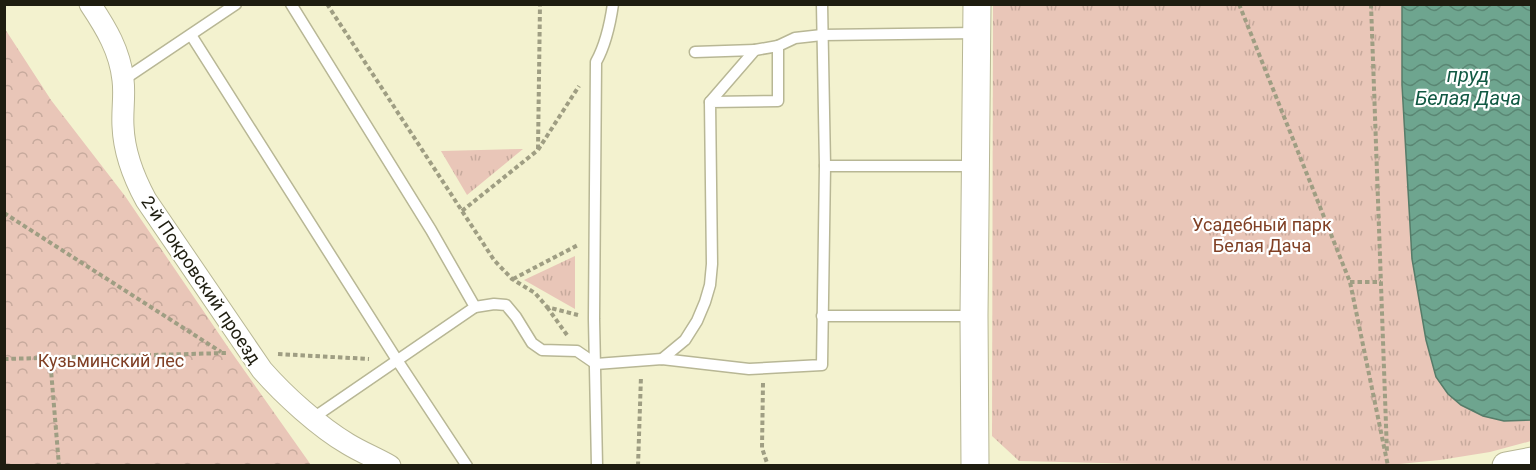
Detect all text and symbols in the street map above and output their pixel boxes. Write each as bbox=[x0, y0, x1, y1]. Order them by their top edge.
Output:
water label: пруд Белая Дача bbox=[1415, 63, 1521, 110]
street label: 2-й Покровский проезд bbox=[137, 192, 266, 368]
park label: Усадебный парк Белая Дача bbox=[1192, 214, 1332, 256]
park label: Кузьминский лес bbox=[38, 350, 184, 371]

